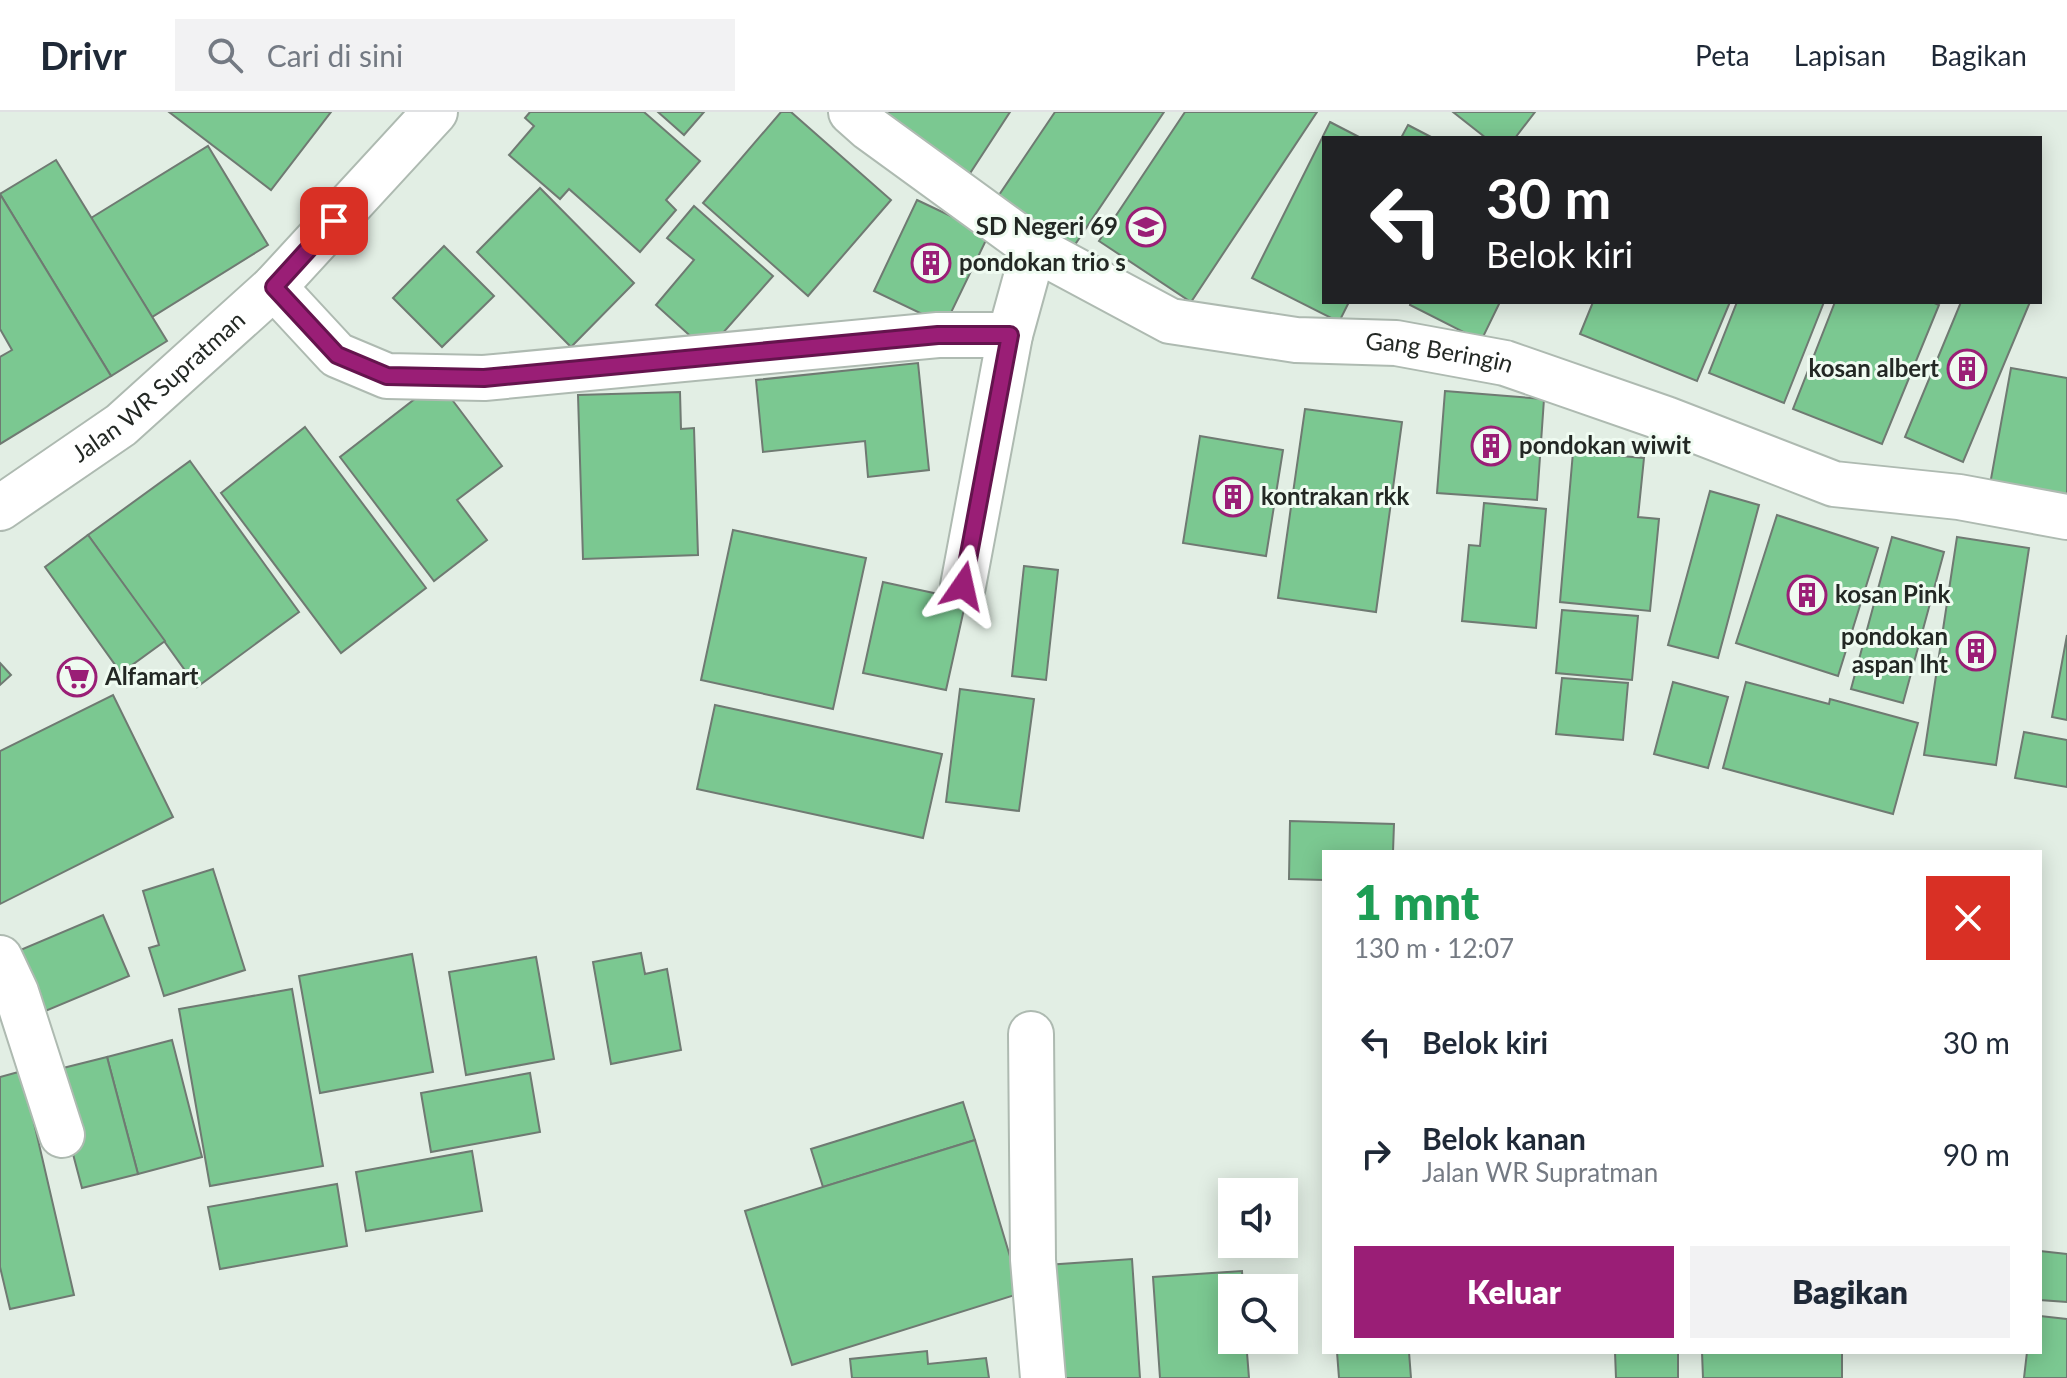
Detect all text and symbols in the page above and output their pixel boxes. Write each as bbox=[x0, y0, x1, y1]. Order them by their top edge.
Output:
search box bbox=[175, 19, 735, 91]
text: Drivr bbox=[40, 32, 127, 78]
icon: search bbox=[203, 33, 247, 77]
text: Cari di sini bbox=[267, 37, 403, 73]
text: Peta bbox=[1695, 38, 1750, 72]
text: Lapisan bbox=[1794, 38, 1886, 72]
text: Bagikan bbox=[1930, 38, 2027, 72]
text: 30 m bbox=[1486, 164, 1611, 231]
icon: left bbox=[1354, 168, 1458, 272]
pin bbox=[300, 187, 368, 255]
icon: arrive bbox=[312, 199, 356, 243]
school or university icon: SD Negeri 69 bbox=[1125, 206, 1167, 248]
place label: SD Negeri 69 bbox=[976, 211, 1118, 240]
text: Belok kiri bbox=[1486, 232, 1633, 276]
building icon: pondokan trio s bbox=[910, 242, 952, 284]
place label: pondokan trio s bbox=[959, 247, 1126, 276]
street label: Jalan WR Supratman bbox=[66, 304, 250, 467]
street label: Gang Beringin bbox=[1365, 326, 1518, 378]
building icon: kosan albert bbox=[1946, 348, 1988, 390]
place label: kosan albert bbox=[1808, 353, 1939, 382]
building icon: pondokan wiwit bbox=[1470, 425, 1512, 467]
place label: pondokan wiwit bbox=[1519, 430, 1691, 459]
building icon: kontrakan rkk bbox=[1212, 476, 1254, 518]
place label: kontrakan rkk bbox=[1261, 481, 1409, 510]
position arrow bbox=[921, 544, 1005, 628]
building icon: kosan Pink bbox=[1786, 574, 1828, 616]
place label: kosan Pink bbox=[1835, 579, 1951, 608]
place label: pondokan aspan lht bbox=[1841, 621, 1948, 678]
building icon: pondokan aspan lht bbox=[1955, 630, 1997, 672]
supermarket icon: Alfamart bbox=[56, 656, 98, 698]
place label: Alfamart bbox=[104, 661, 199, 690]
text: 1 mnt bbox=[1354, 873, 1479, 930]
button: close bbox=[1926, 876, 2010, 960]
text: 130 m · 12:07 bbox=[1354, 932, 1514, 964]
icon: left bbox=[1354, 1020, 1398, 1064]
text: Belok kiri bbox=[1422, 1024, 1548, 1060]
text: 30 m bbox=[1943, 1024, 2010, 1060]
text: Belok kanan bbox=[1422, 1120, 1586, 1156]
icon: right bbox=[1354, 1132, 1398, 1176]
text: 90 m bbox=[1943, 1136, 2010, 1172]
text: Jalan WR Supratman bbox=[1422, 1156, 1658, 1188]
map controls bbox=[1218, 1178, 1298, 1354]
button: sound bbox=[1218, 1178, 1298, 1258]
button: Keluar bbox=[1354, 1246, 1674, 1338]
button: Bagikan bbox=[1690, 1246, 2010, 1338]
button: search bbox=[1218, 1274, 1298, 1354]

